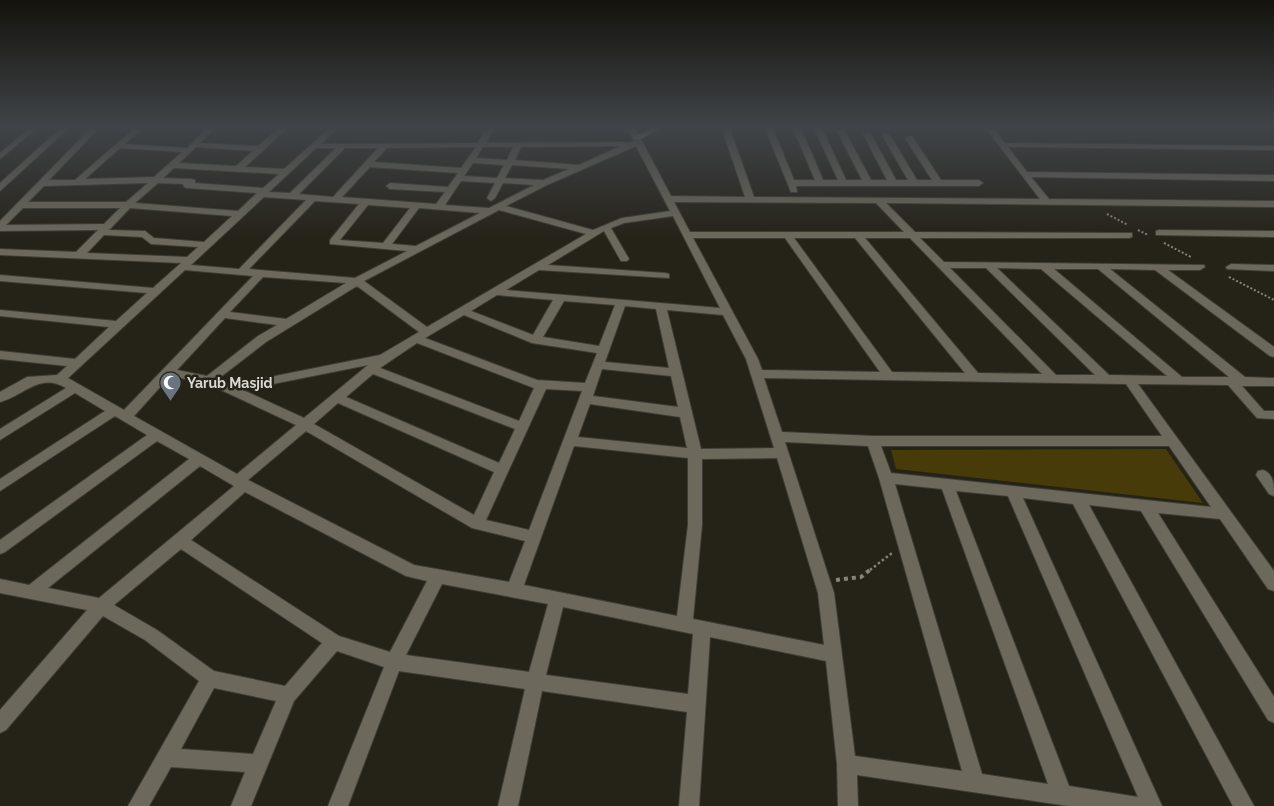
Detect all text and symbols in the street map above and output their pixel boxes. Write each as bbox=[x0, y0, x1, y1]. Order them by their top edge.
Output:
mosque icon: Yarub Masjid bbox=[159, 371, 183, 402]
place label: Yarub Masjid bbox=[187, 375, 273, 391]

